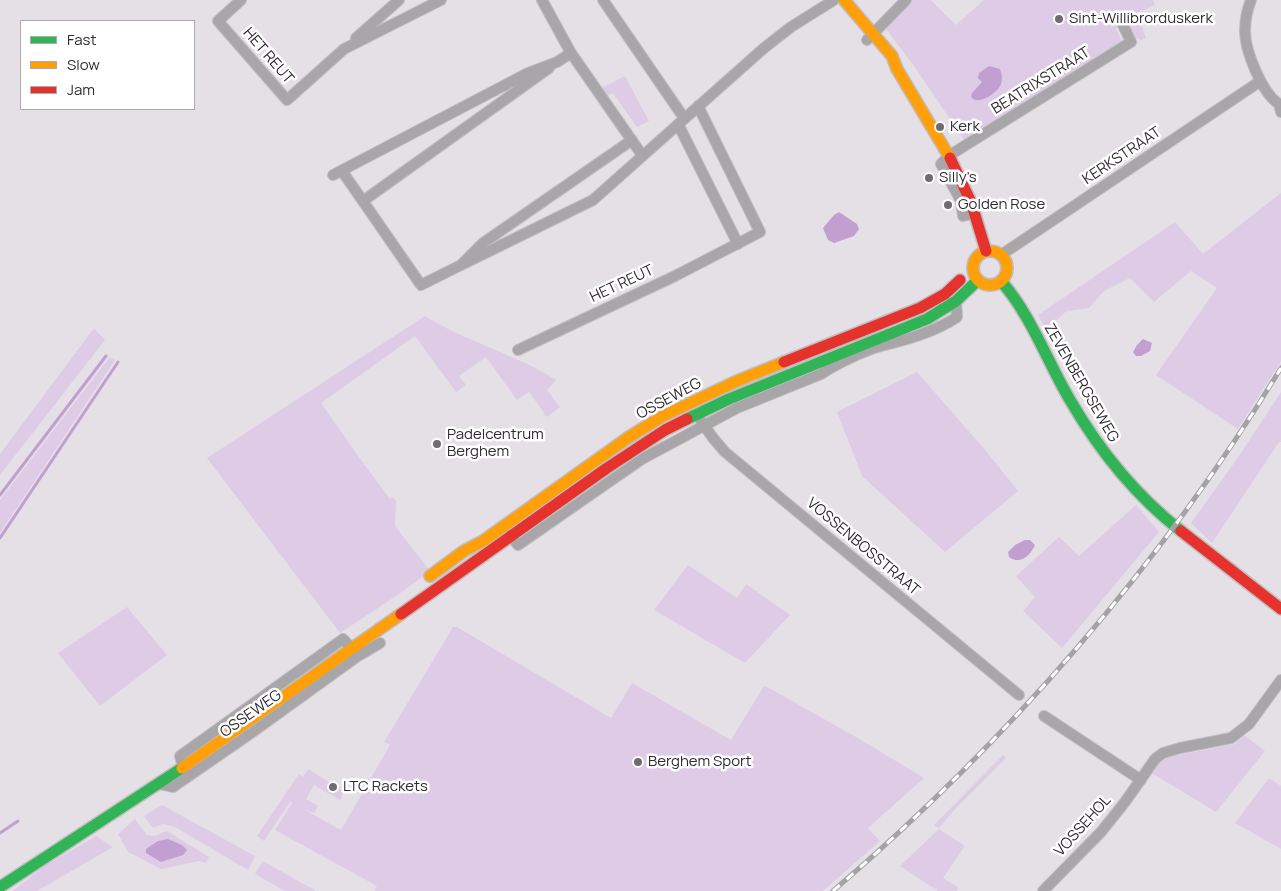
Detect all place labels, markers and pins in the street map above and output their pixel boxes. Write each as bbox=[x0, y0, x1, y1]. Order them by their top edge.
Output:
place label: Sint-Willibrorduskerk bbox=[1069, 10, 1213, 28]
marker: Sint-Willibrorduskerk bbox=[1053, 13, 1065, 25]
place label: Kerk bbox=[950, 118, 980, 136]
marker: Kerk bbox=[934, 121, 946, 133]
place label: Silly's bbox=[939, 169, 977, 187]
marker: Silly's bbox=[923, 172, 935, 184]
place label: Golden Rose bbox=[958, 196, 1045, 214]
marker: Golden Rose bbox=[942, 199, 954, 211]
place label: Padelcentrum Berghem bbox=[447, 426, 544, 461]
marker: Padelcentrum Berghem bbox=[431, 438, 443, 450]
place label: Berghem Sport bbox=[648, 753, 752, 771]
marker: Berghem Sport bbox=[632, 756, 644, 768]
place label: LTC Rackets bbox=[343, 778, 428, 796]
marker: LTC Rackets bbox=[327, 781, 339, 793]

